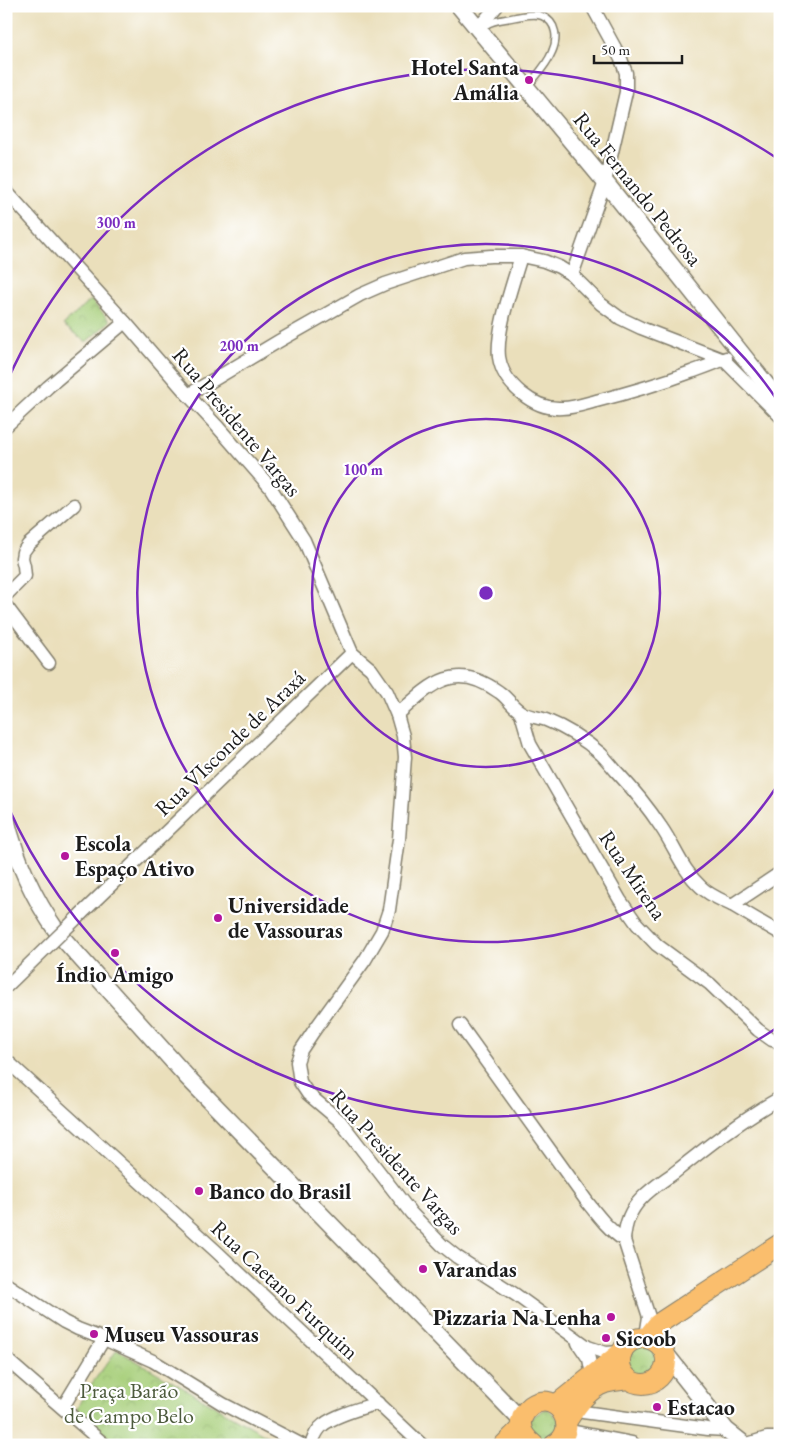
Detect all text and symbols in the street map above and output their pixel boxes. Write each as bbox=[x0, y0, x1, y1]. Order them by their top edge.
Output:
scale bar bbox=[594, 32, 681, 64]
text: 50 m bbox=[601, 40, 630, 59]
place label: Hotel Santa Amália bbox=[411, 53, 519, 107]
marker: Hotel Santa Amália bbox=[523, 74, 535, 86]
street label: Rua Fernando Pedrosa bbox=[567, 106, 709, 272]
text: 300 m bbox=[96, 213, 136, 232]
text: 200 m bbox=[219, 336, 259, 355]
street label: Rua Presidente Vargas bbox=[166, 341, 308, 503]
text: 100 m bbox=[343, 460, 383, 479]
centre of rings bbox=[477, 584, 495, 602]
street label: Rua VIsconde de Araxá bbox=[149, 664, 312, 822]
street label: Rua Mirena bbox=[592, 825, 674, 926]
place label: Escola Espaço Ativo bbox=[75, 829, 194, 883]
marker: Escola Espaço Ativo bbox=[59, 850, 71, 862]
place label: Universidade de Vassouras bbox=[228, 891, 349, 945]
marker: Universidade de Vassouras bbox=[212, 912, 224, 924]
marker: Índio Amigo bbox=[109, 947, 121, 959]
place label: Índio Amigo bbox=[56, 960, 174, 989]
street label: Rua Presidente Vargas bbox=[324, 1083, 470, 1241]
place label: Banco do Brasil bbox=[209, 1177, 351, 1206]
marker: Banco do Brasil bbox=[193, 1185, 205, 1197]
street label: Rua Caetano Furquim bbox=[205, 1214, 365, 1366]
place label: Varandas bbox=[433, 1255, 517, 1284]
marker: Varandas bbox=[417, 1263, 429, 1275]
place label: Pizzaria Na Lenha bbox=[433, 1303, 601, 1332]
marker: Pizzaria Na Lenha bbox=[605, 1311, 617, 1323]
place label: Museu Vassouras bbox=[104, 1320, 259, 1349]
place label: Sicoob bbox=[616, 1324, 676, 1353]
marker: Museu Vassouras bbox=[88, 1328, 100, 1340]
marker: Sicoob bbox=[600, 1332, 612, 1344]
park label: Praça Barão de Campo Belo bbox=[64, 1376, 194, 1430]
place label: Estacao bbox=[667, 1393, 735, 1422]
marker: Estacao bbox=[651, 1401, 663, 1413]

